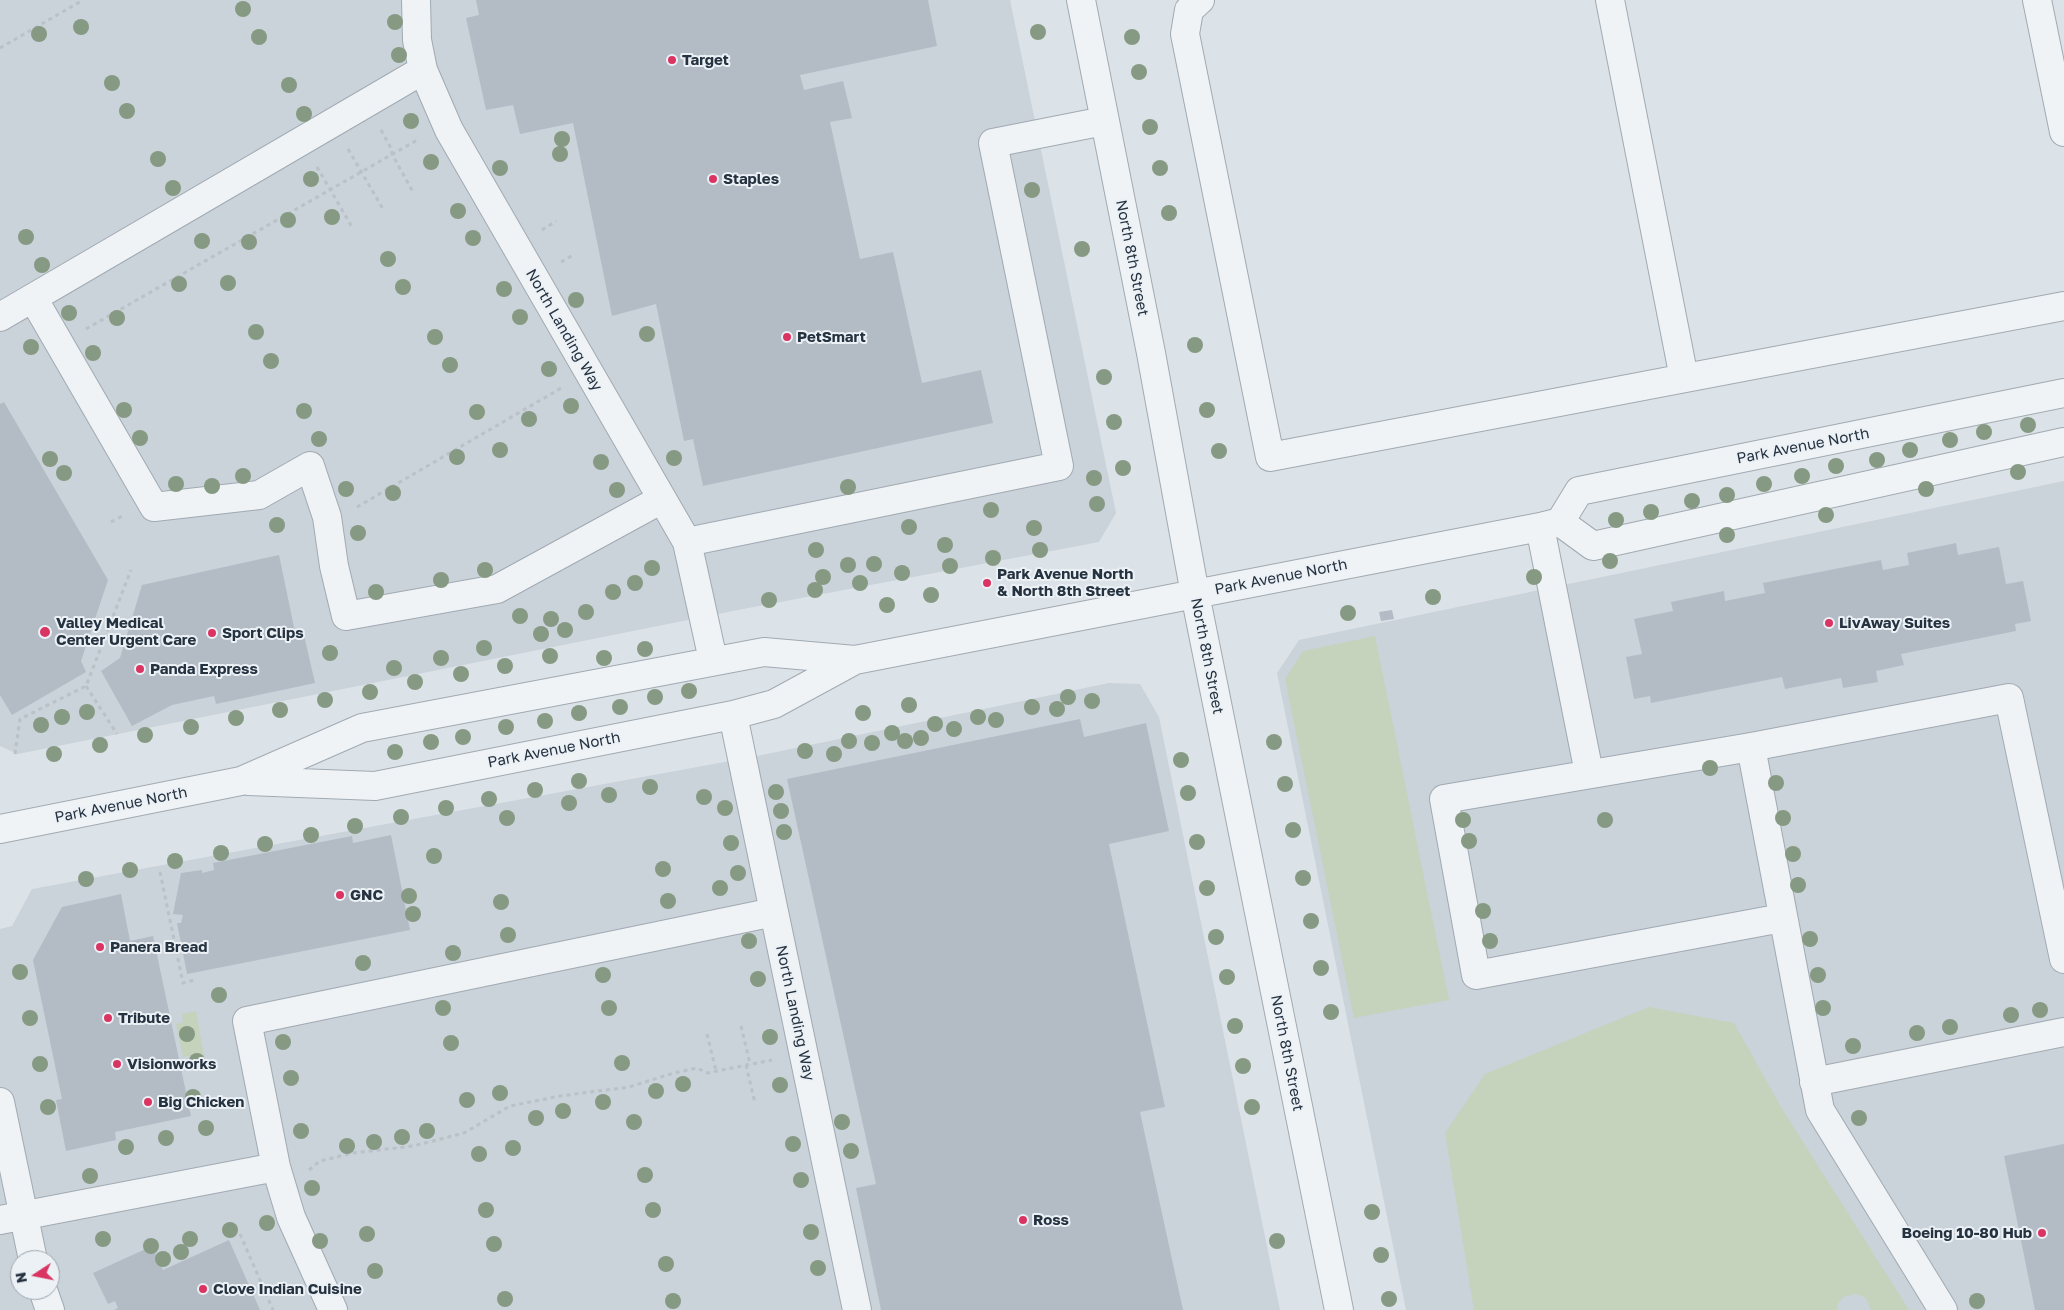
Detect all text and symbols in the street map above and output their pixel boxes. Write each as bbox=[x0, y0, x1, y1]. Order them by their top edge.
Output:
place label: Target bbox=[682, 51, 729, 69]
marker: Target bbox=[666, 54, 678, 66]
place label: Staples bbox=[723, 170, 779, 188]
marker: Staples bbox=[707, 173, 719, 185]
street label: North 8th Street bbox=[1112, 198, 1152, 318]
street label: North Landing Way bbox=[522, 266, 606, 394]
place label: PetSmart bbox=[797, 328, 866, 346]
marker: PetSmart bbox=[781, 331, 793, 343]
street label: Park Avenue North bbox=[1735, 424, 1871, 468]
street label: Park Avenue North bbox=[1213, 555, 1349, 599]
place label: Park Avenue North & North 8th Street bbox=[997, 565, 1133, 600]
marker: Park Avenue North & North 8th Street bbox=[981, 577, 993, 589]
street label: North 8th Street bbox=[1187, 596, 1227, 716]
place label: Valley Medical Center Urgent Care bbox=[56, 614, 196, 649]
place label: LivAway Suites bbox=[1839, 614, 1950, 632]
marker: LivAway Suites bbox=[1823, 617, 1835, 629]
place label: Sport Clips bbox=[222, 624, 304, 642]
marker: Valley Medical Center Urgent Care bbox=[38, 625, 52, 639]
marker: Sport Clips bbox=[206, 627, 218, 639]
place label: Panda Express bbox=[150, 660, 258, 678]
marker: Panda Express bbox=[134, 663, 146, 675]
street label: Park Avenue North bbox=[486, 728, 622, 772]
street label: Park Avenue North bbox=[53, 783, 189, 827]
place label: GNC bbox=[350, 886, 383, 904]
marker: GNC bbox=[334, 889, 346, 901]
place label: Panera Bread bbox=[110, 938, 208, 956]
marker: Panera Bread bbox=[94, 941, 106, 953]
street label: North Landing Way bbox=[772, 944, 818, 1082]
street label: North 8th Street bbox=[1267, 993, 1307, 1113]
place label: Tribute bbox=[118, 1009, 170, 1027]
marker: Tribute bbox=[102, 1012, 114, 1024]
place label: Visionworks bbox=[127, 1055, 216, 1073]
marker: Visionworks bbox=[111, 1058, 123, 1070]
place label: Big Chicken bbox=[158, 1093, 244, 1111]
marker: Big Chicken bbox=[142, 1096, 154, 1108]
place label: Ross bbox=[1033, 1211, 1069, 1229]
marker: Ross bbox=[1017, 1214, 1029, 1226]
place label: Boeing 10-80 Hub bbox=[1902, 1224, 2032, 1242]
marker: Boeing 10-80 Hub bbox=[2036, 1227, 2048, 1239]
north arrow bbox=[10, 1250, 60, 1300]
text: N bbox=[11, 1271, 30, 1285]
place label: Clove Indian Cuisine bbox=[213, 1280, 362, 1298]
marker: Clove Indian Cuisine bbox=[197, 1283, 209, 1295]

